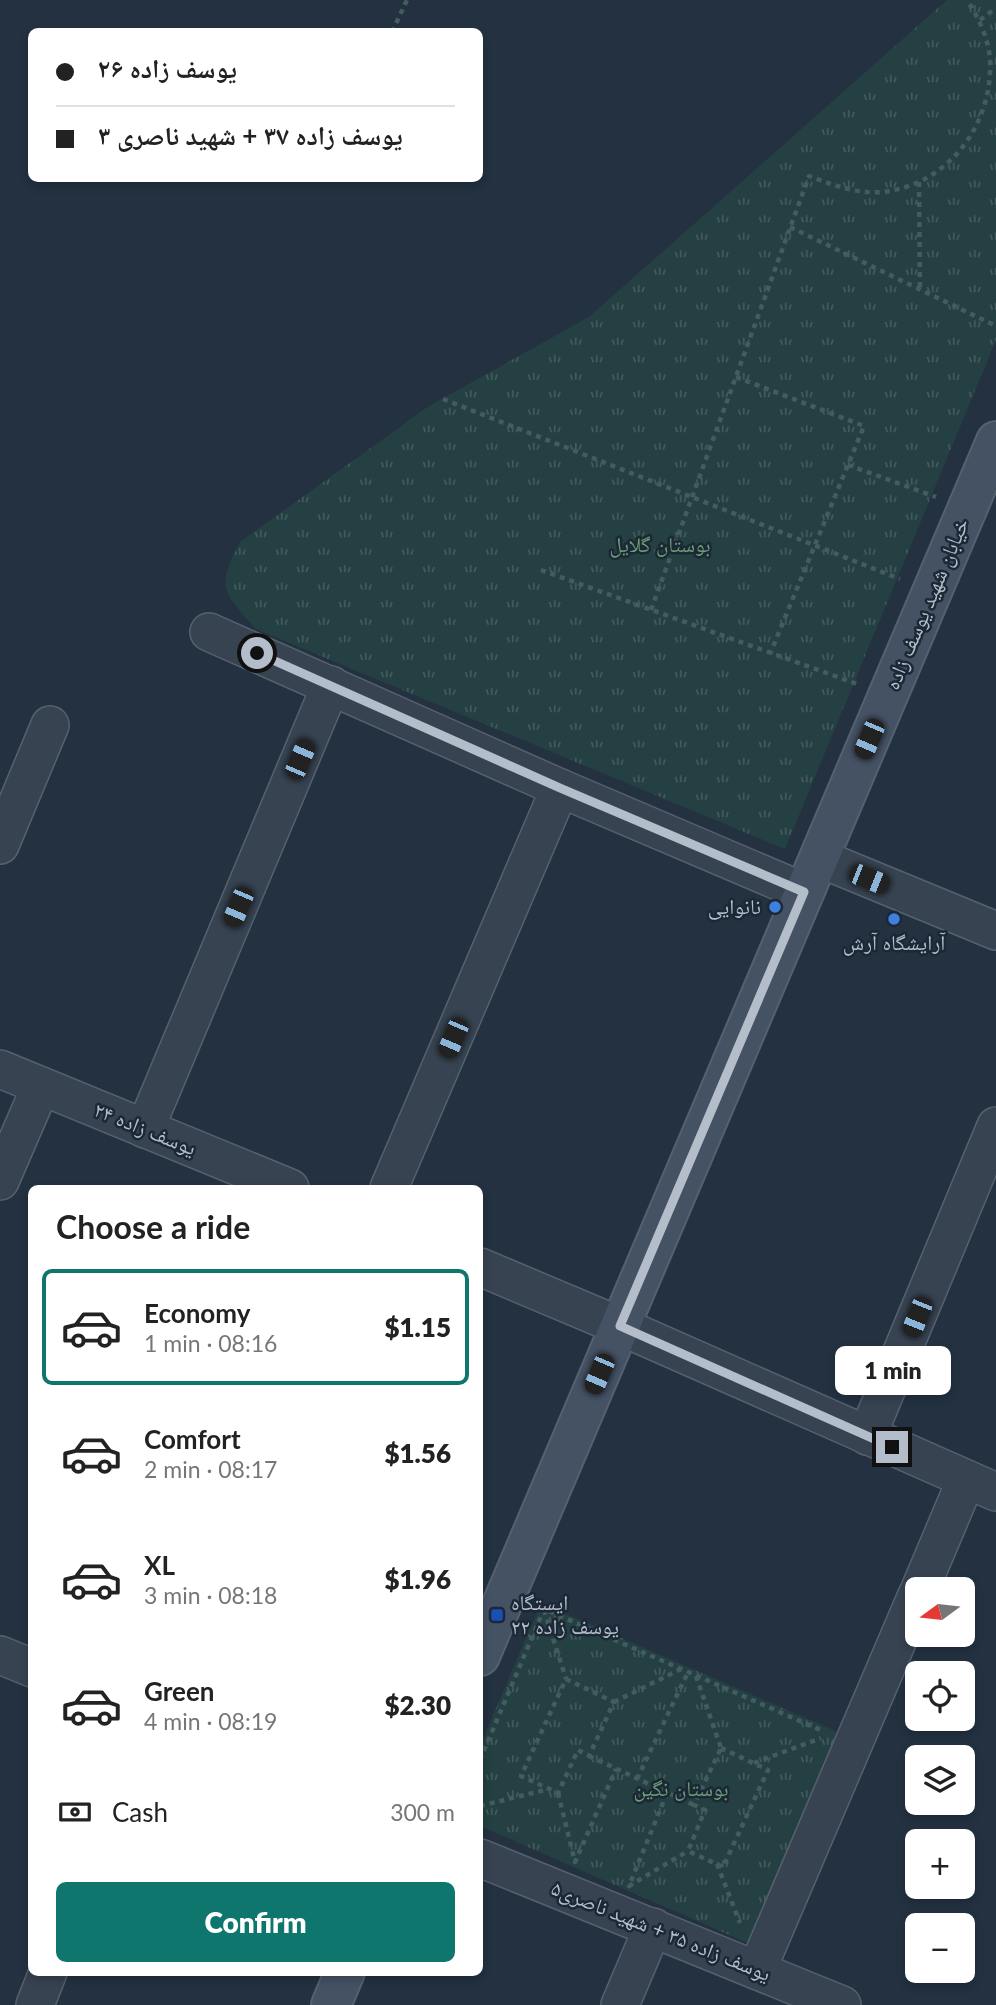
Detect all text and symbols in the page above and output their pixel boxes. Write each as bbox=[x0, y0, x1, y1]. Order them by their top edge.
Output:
text: یوسف زاده ۲۶ bbox=[98, 52, 237, 84]
text: یوسف زاده ۳۷ + شهید ناصری ۳ bbox=[98, 119, 403, 151]
street label: خیابان شهید یوسف زاده bbox=[878, 514, 974, 693]
park label: بوستان گلایل bbox=[609, 531, 711, 558]
route start bbox=[241, 637, 273, 669]
car bbox=[852, 716, 887, 762]
car bbox=[283, 736, 318, 782]
car bbox=[846, 861, 893, 897]
car bbox=[221, 884, 256, 930]
place label: نانوایی bbox=[708, 893, 761, 920]
marker: نانوایی bbox=[767, 899, 783, 915]
marker: آرایشگاه آرش bbox=[886, 911, 902, 927]
place label: آرایشگاه آرش bbox=[843, 929, 946, 956]
car bbox=[436, 1015, 471, 1061]
street label: یوسف زاده ۲۴ bbox=[91, 1096, 200, 1160]
text: Choose a ride bbox=[56, 1207, 250, 1246]
car bbox=[900, 1294, 935, 1340]
icon: car bbox=[60, 1296, 123, 1359]
text: Economy bbox=[144, 1297, 250, 1329]
text: $1.15 bbox=[384, 1311, 451, 1343]
text: 1 min · 08:16 bbox=[144, 1329, 277, 1357]
callout: 1 min bbox=[834, 1346, 950, 1394]
car bbox=[582, 1351, 617, 1397]
text: 1 min bbox=[864, 1356, 922, 1384]
icon: car bbox=[60, 1422, 123, 1485]
text: Comfort bbox=[144, 1423, 241, 1455]
route end bbox=[876, 1431, 908, 1463]
text: $1.56 bbox=[384, 1437, 451, 1469]
text: 2 min · 08:17 bbox=[144, 1455, 277, 1483]
icon: car bbox=[60, 1548, 123, 1611]
text: XL bbox=[144, 1549, 175, 1581]
text: $1.96 bbox=[384, 1563, 451, 1595]
north arrow bbox=[905, 1577, 975, 1647]
map controls bbox=[905, 1577, 975, 1983]
text: 3 min · 08:18 bbox=[144, 1581, 277, 1609]
place label: ایستگاه یوسف زاده ۲۲ bbox=[511, 1589, 619, 1638]
marker: ایستگاه یوسف زاده ۲۲ bbox=[489, 1607, 505, 1623]
button: locate bbox=[905, 1661, 975, 1731]
icon: car bbox=[60, 1674, 123, 1737]
text: Green bbox=[144, 1675, 214, 1707]
text: $2.30 bbox=[384, 1689, 451, 1721]
text: 4 min · 08:19 bbox=[144, 1707, 277, 1735]
button: layers bbox=[905, 1745, 975, 1815]
park label: بوستان نگین bbox=[633, 1775, 729, 1802]
icon: cash bbox=[56, 1793, 94, 1831]
text: Cash bbox=[112, 1796, 168, 1828]
text: 300 m bbox=[390, 1798, 455, 1826]
button: + bbox=[905, 1829, 975, 1899]
street label: یوسف زاده ۳۵ + شهید ناصری۵ bbox=[548, 1874, 775, 1986]
button: Confirm bbox=[56, 1882, 455, 1962]
button: − bbox=[905, 1913, 975, 1983]

